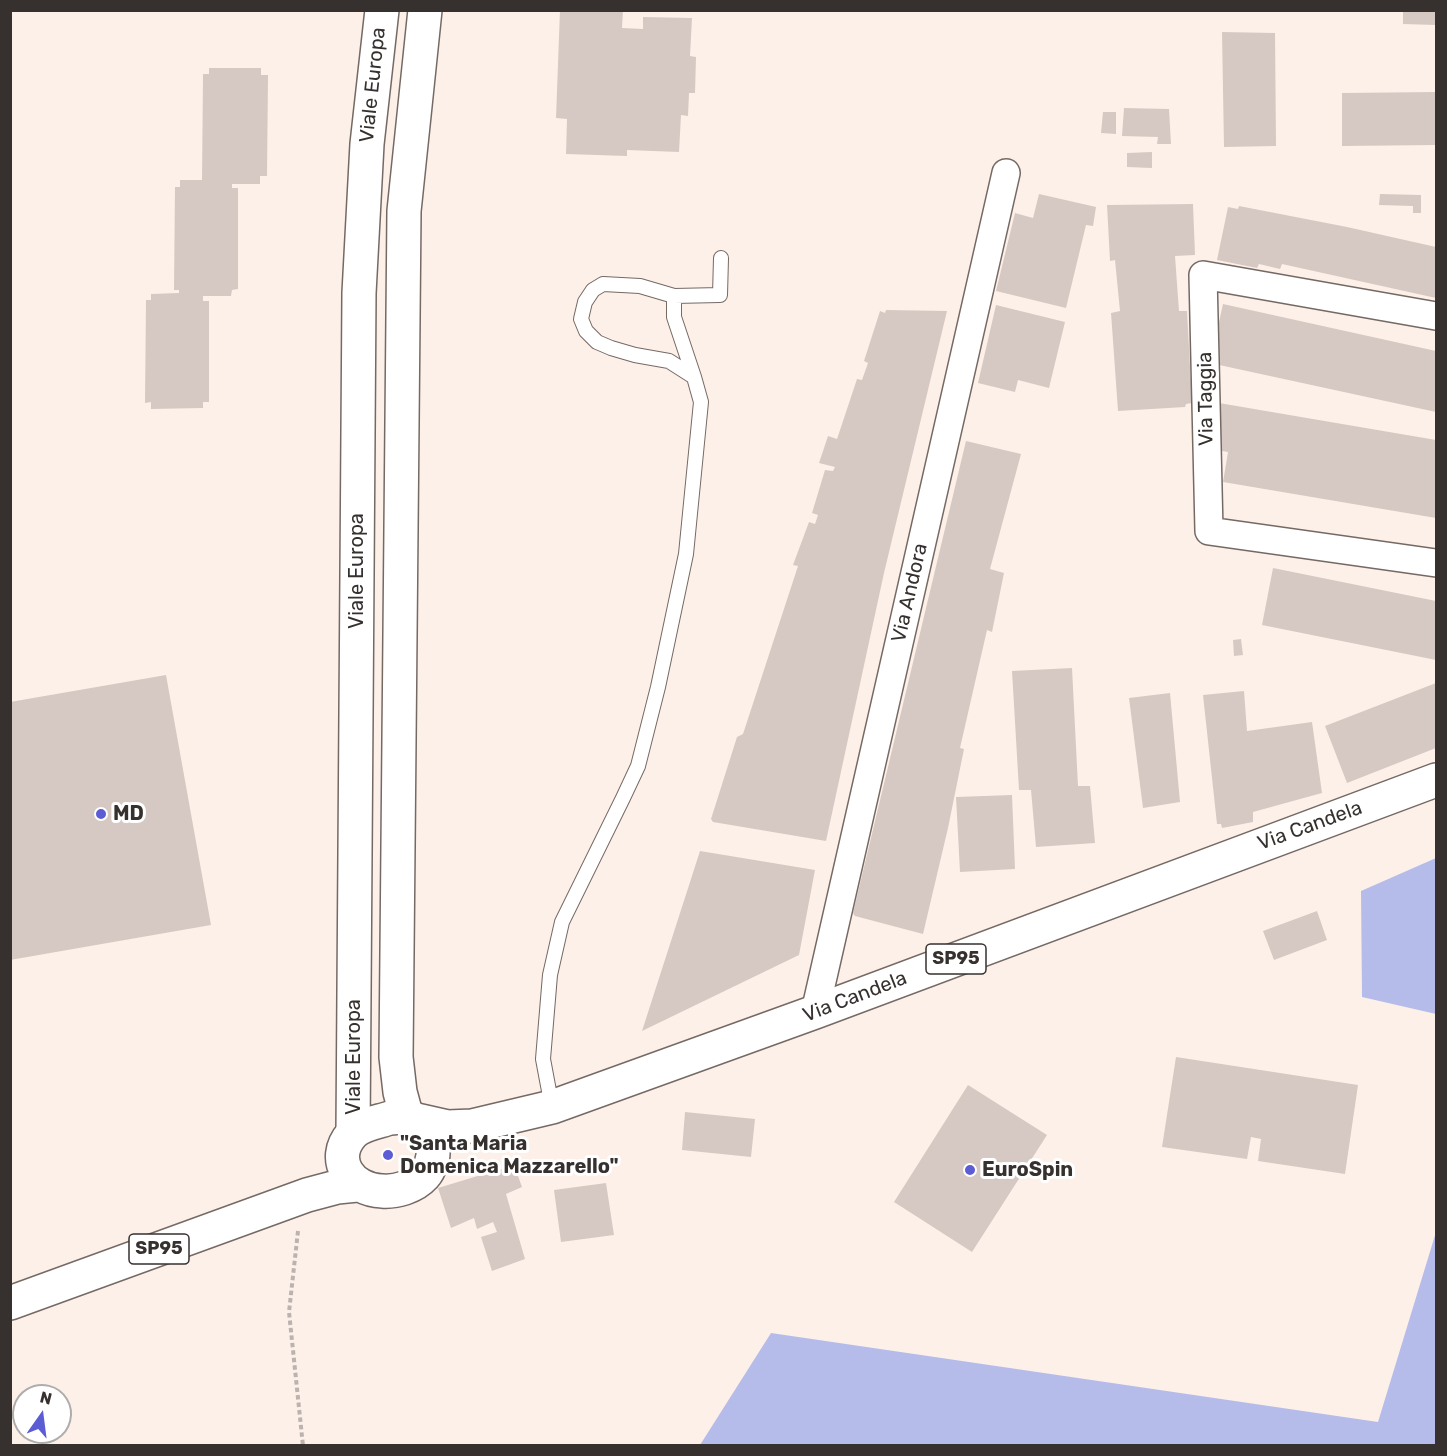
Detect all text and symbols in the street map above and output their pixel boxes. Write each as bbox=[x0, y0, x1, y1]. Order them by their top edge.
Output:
street label: Viale Europa bbox=[355, 26, 391, 144]
street label: Via Taggia bbox=[1193, 352, 1219, 446]
street label: Viale Europa bbox=[345, 513, 369, 629]
street label: Via Andora bbox=[887, 541, 933, 645]
street label: Via Candela bbox=[1255, 796, 1365, 856]
place label: MD bbox=[113, 802, 144, 826]
marker: MD bbox=[94, 807, 108, 821]
road number: SP95 bbox=[926, 944, 986, 974]
street label: Via Candela bbox=[800, 966, 910, 1028]
street label: Viale Europa bbox=[342, 999, 366, 1115]
place label: "Santa Maria Domenica Mazzarello" bbox=[400, 1132, 619, 1179]
marker: "Santa Maria Domenica Mazzarello" bbox=[381, 1148, 395, 1162]
place label: EuroSpin bbox=[982, 1158, 1073, 1182]
marker: EuroSpin bbox=[963, 1163, 977, 1177]
road number: SP95 bbox=[129, 1234, 189, 1264]
north arrow bbox=[12, 1384, 72, 1444]
text: N bbox=[38, 1387, 54, 1409]

